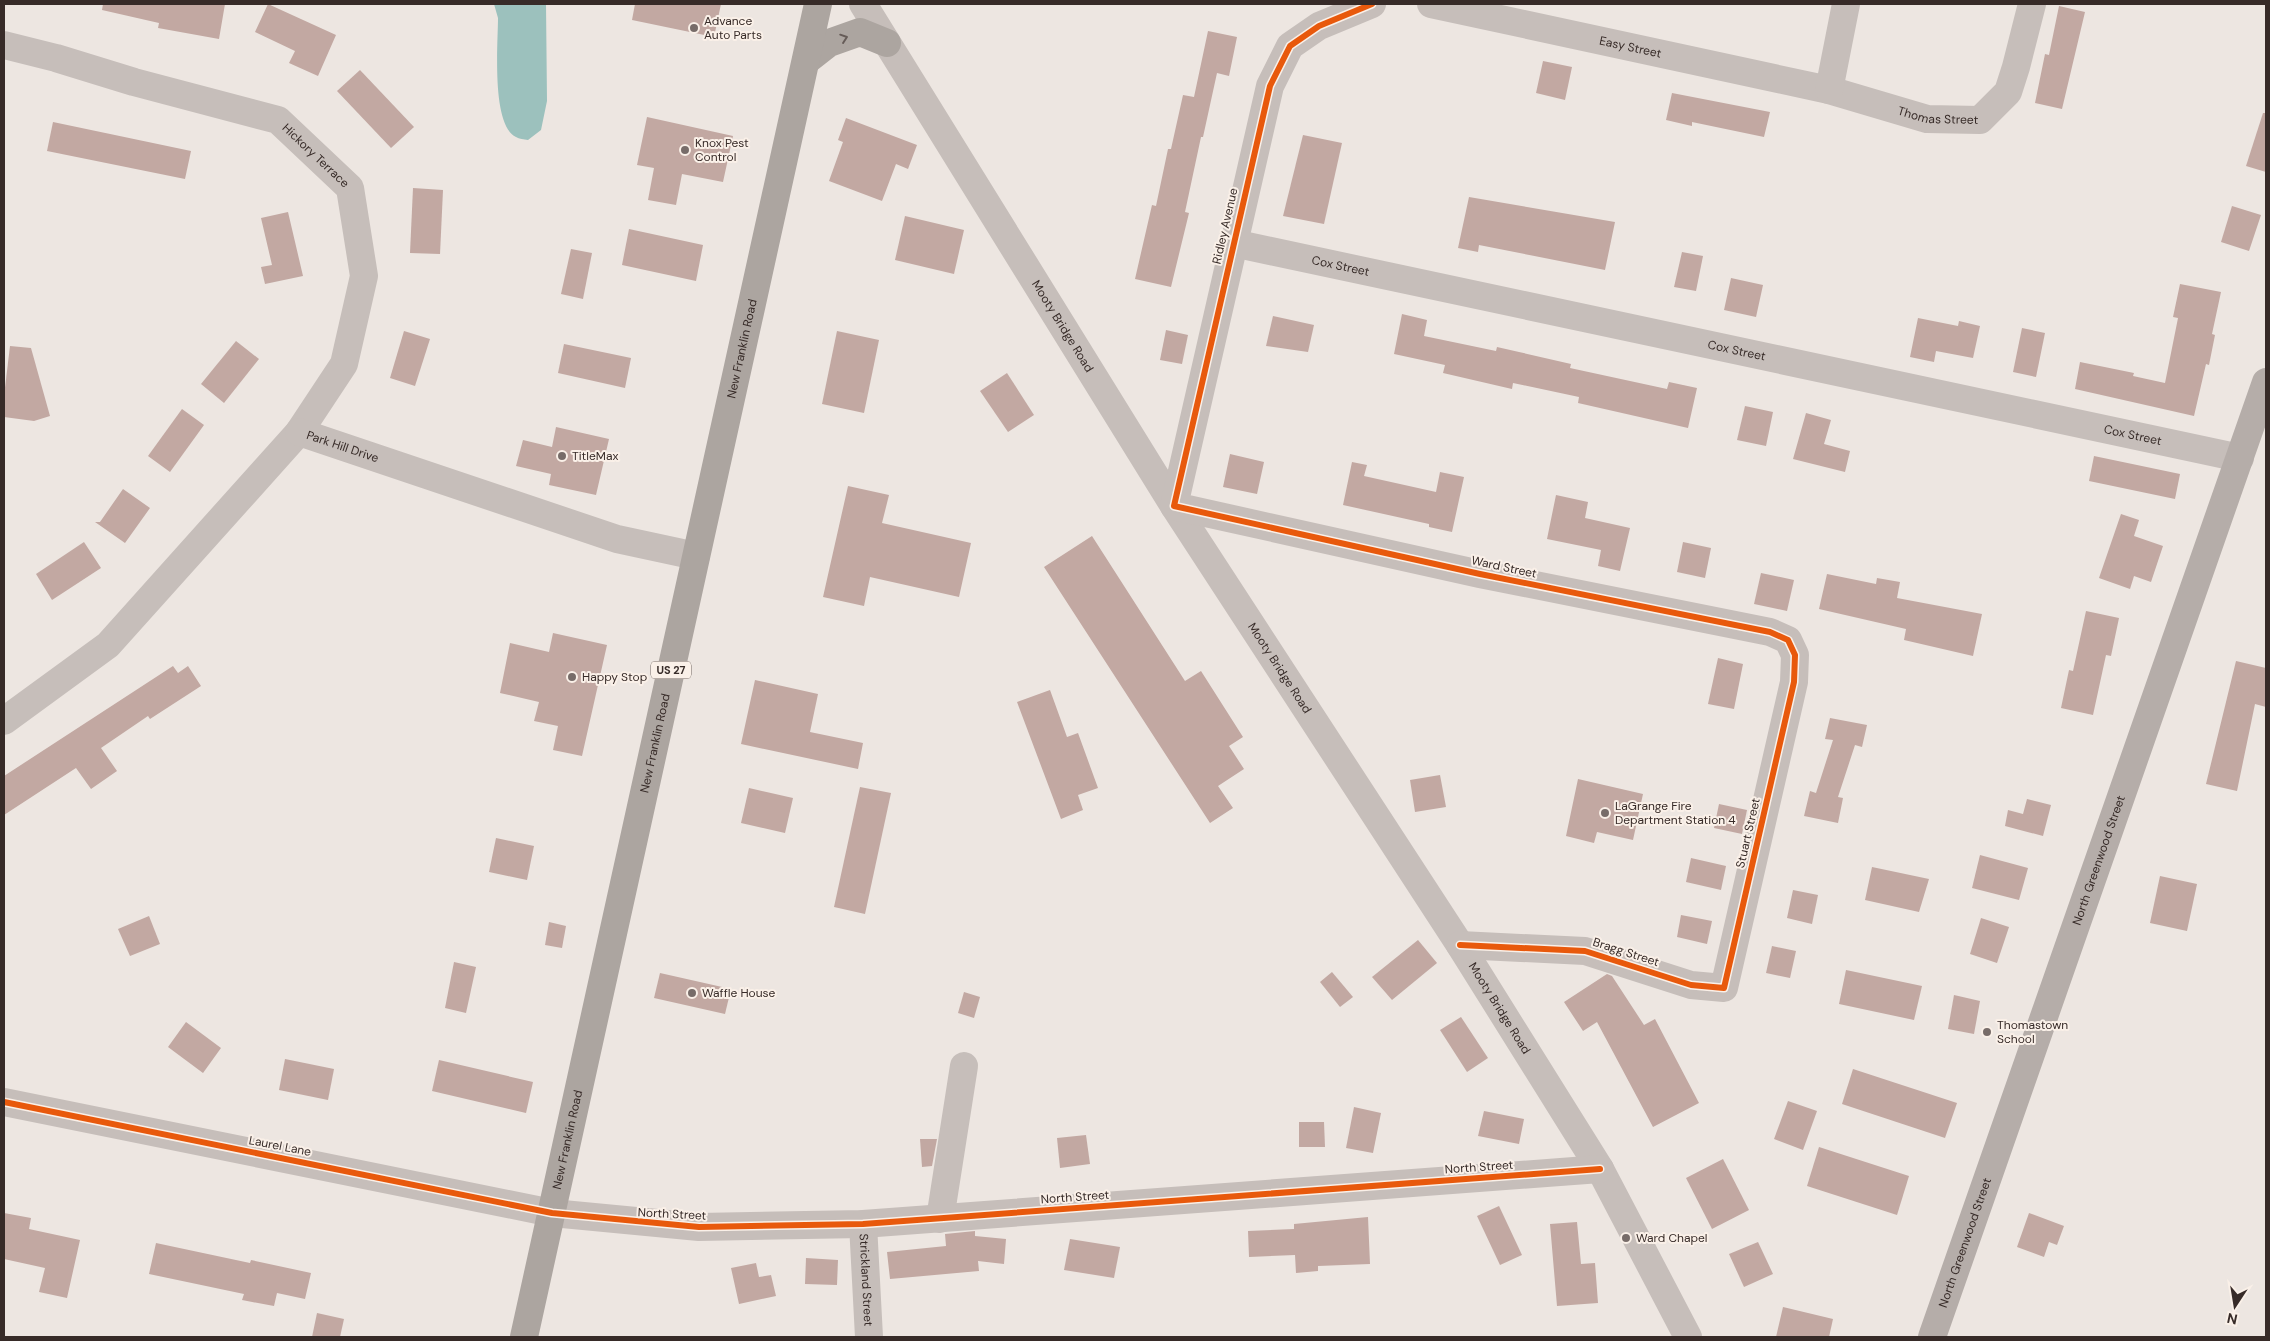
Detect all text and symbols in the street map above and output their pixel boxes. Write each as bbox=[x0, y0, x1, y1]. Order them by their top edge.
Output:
place label: Advance Auto Parts bbox=[704, 13, 762, 43]
marker: Advance Auto Parts bbox=[688, 22, 700, 34]
street label: Easy Street bbox=[1598, 33, 1663, 62]
one-way arrow bbox=[840, 34, 848, 44]
street label: Thomas Street bbox=[1896, 103, 1979, 128]
street label: Hickory Terrace bbox=[279, 120, 353, 191]
place label: Knox Pest Control bbox=[695, 135, 749, 165]
marker: Knox Pest Control bbox=[679, 144, 691, 156]
street label: Ridley Avenue bbox=[1208, 186, 1242, 266]
street label: Cox Street bbox=[1310, 252, 1371, 280]
street label: Mooty Bridge Road bbox=[1028, 277, 1097, 375]
street label: New Franklin Road bbox=[723, 298, 761, 400]
street label: Cox Street bbox=[1706, 337, 1767, 365]
street label: Cox Street bbox=[2102, 421, 2163, 449]
street label: Park Hill Drive bbox=[304, 427, 381, 466]
place label: TitleMax bbox=[572, 448, 618, 464]
marker: TitleMax bbox=[556, 450, 568, 462]
street label: Ward Street bbox=[1470, 552, 1538, 582]
street label: Mooty Bridge Road bbox=[1244, 620, 1315, 717]
road number: US 27 bbox=[651, 662, 691, 678]
place label: Happy Stop bbox=[582, 669, 647, 685]
marker: Happy Stop bbox=[566, 671, 578, 683]
street label: New Franklin Road bbox=[636, 692, 674, 794]
street label: North Greenwood Street bbox=[2069, 793, 2129, 927]
street label: Stuart Street bbox=[1732, 796, 1764, 870]
place label: LaGrange Fire Department Station 4 bbox=[1615, 798, 1736, 828]
marker: LaGrange Fire Department Station 4 bbox=[1599, 807, 1611, 819]
street label: Bragg Street bbox=[1591, 934, 1661, 970]
street label: Mooty Bridge Road bbox=[1465, 959, 1534, 1057]
place label: Waffle House bbox=[702, 985, 776, 1001]
marker: Waffle House bbox=[686, 987, 698, 999]
place label: Thomastown School bbox=[1997, 1017, 2068, 1047]
marker: Thomastown School bbox=[1981, 1026, 1993, 1038]
street label: New Franklin Road bbox=[549, 1089, 586, 1191]
street label: Laurel Lane bbox=[247, 1132, 313, 1160]
street label: North Street bbox=[1444, 1157, 1514, 1177]
street label: North Greenwood Street bbox=[1935, 1175, 1995, 1310]
street label: North Street bbox=[1040, 1187, 1110, 1207]
street label: North Street bbox=[637, 1204, 707, 1224]
place label: Ward Chapel bbox=[1636, 1230, 1708, 1246]
marker: Ward Chapel bbox=[1620, 1232, 1632, 1244]
street label: Strickland Street bbox=[856, 1233, 876, 1327]
north arrow bbox=[2210, 1281, 2260, 1331]
text: N bbox=[2225, 1309, 2239, 1329]

